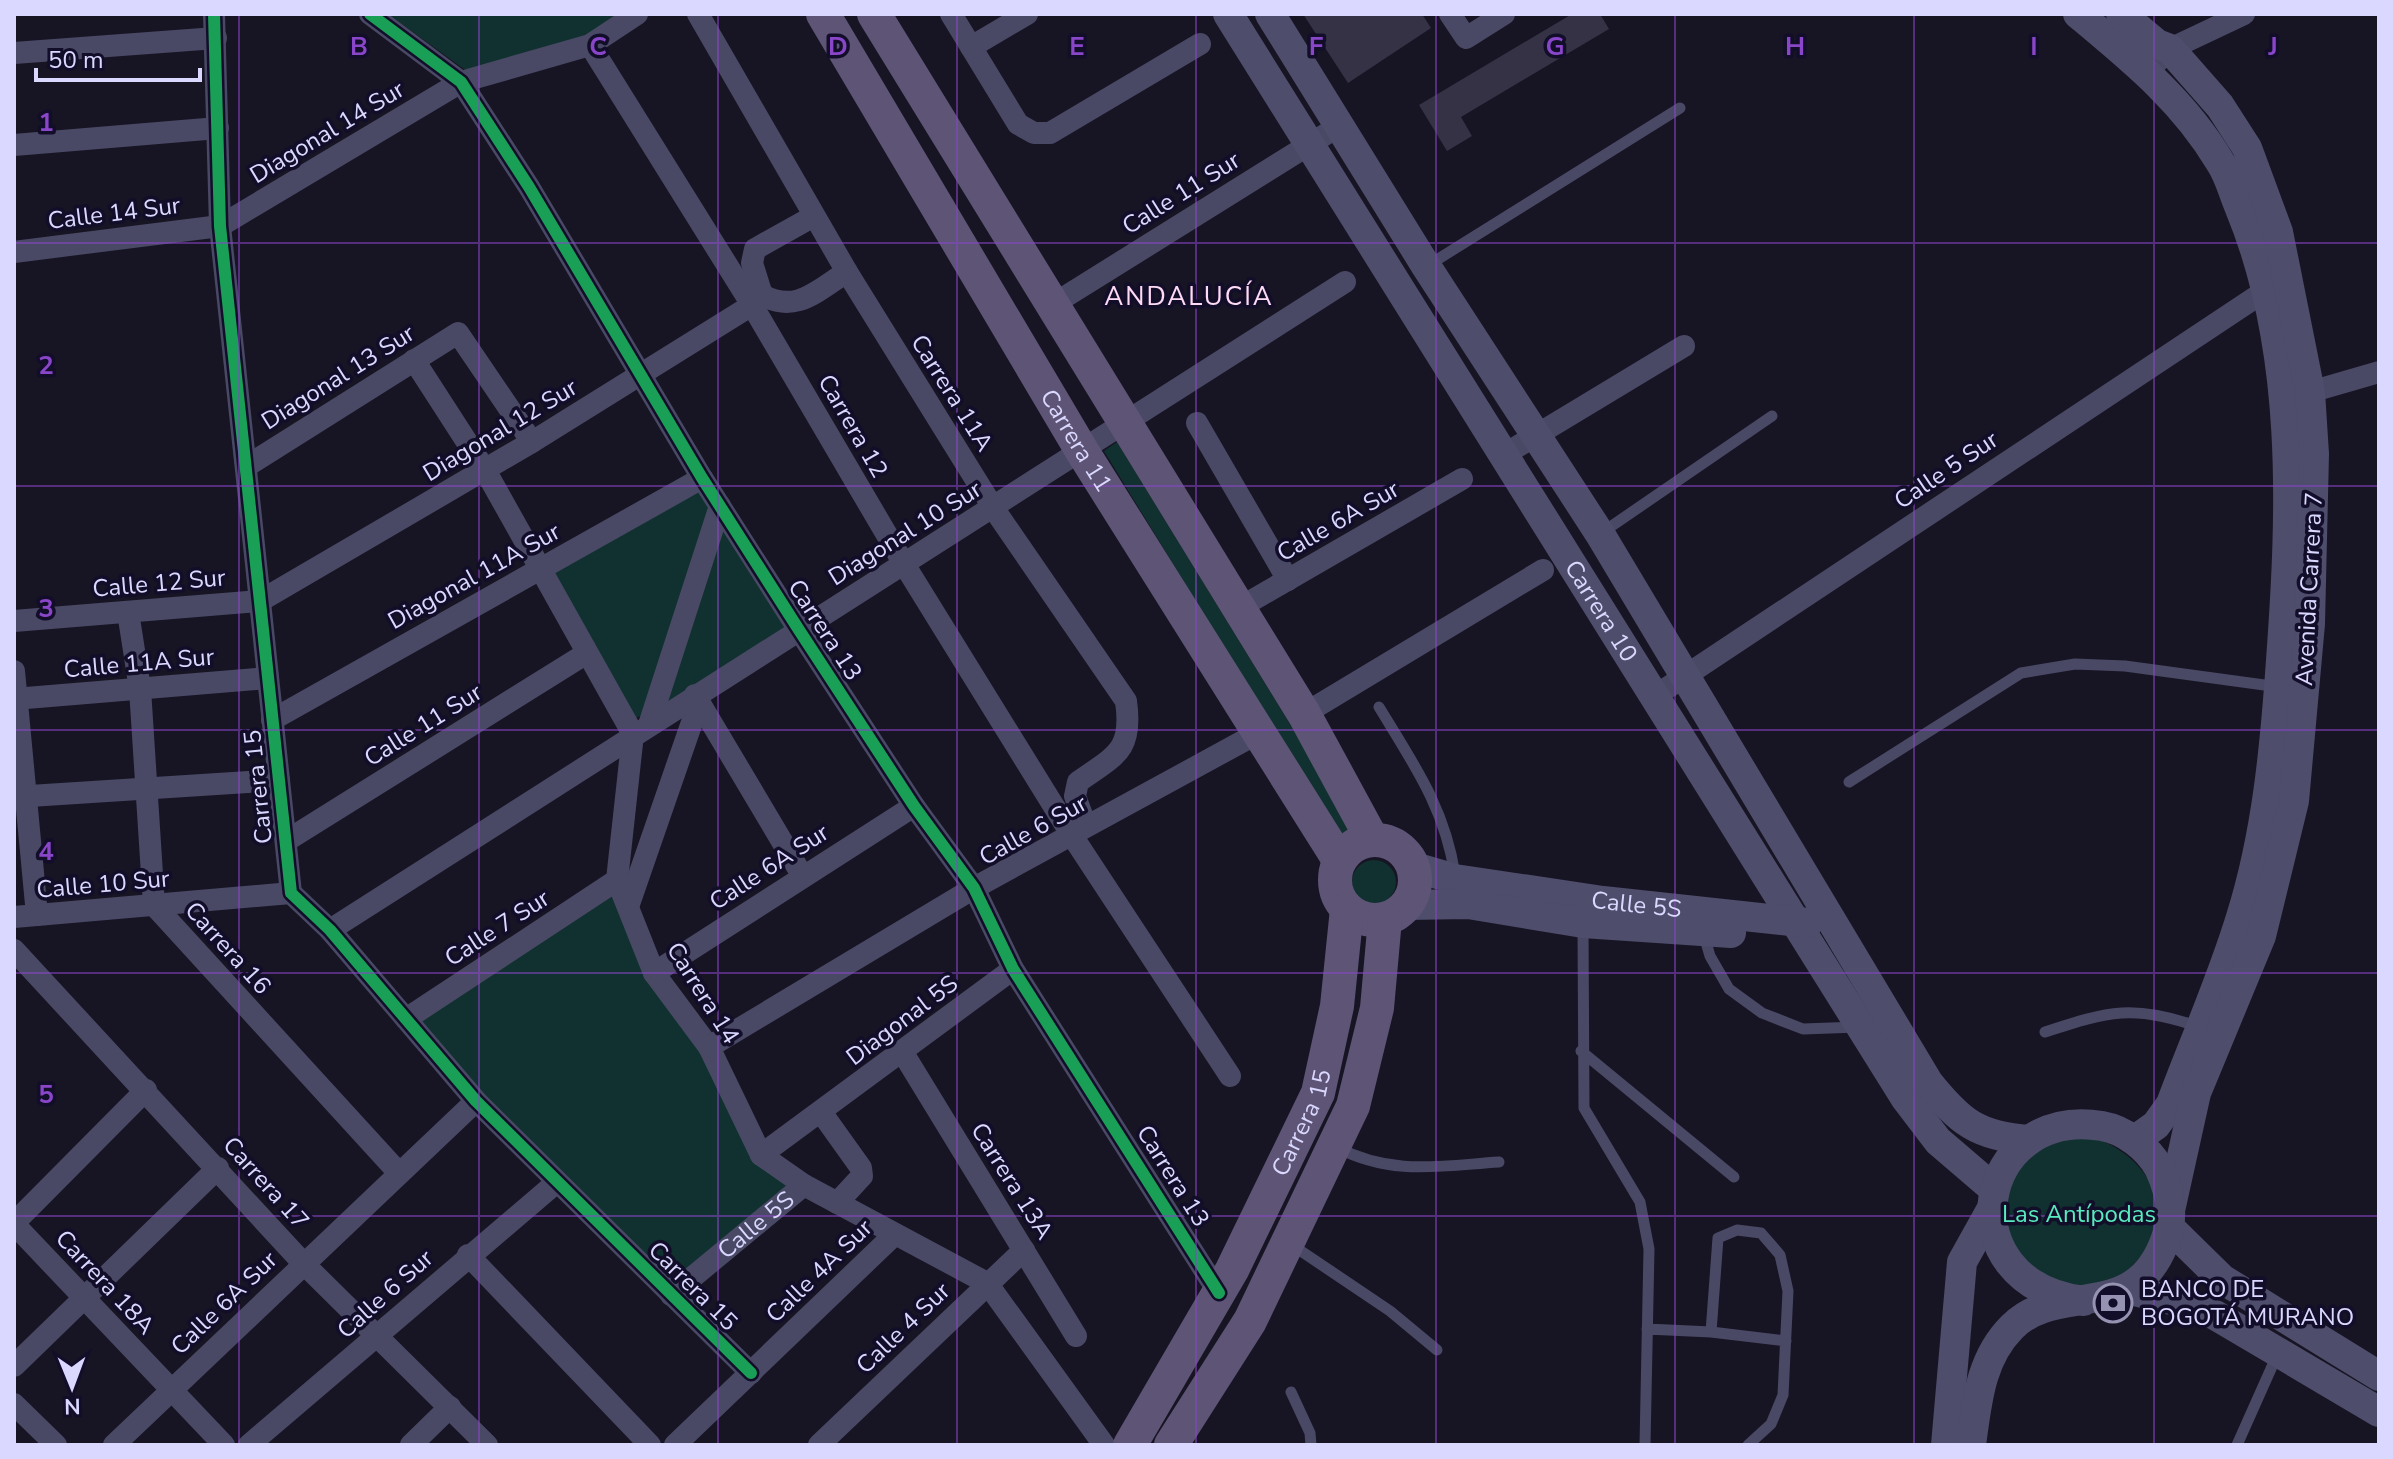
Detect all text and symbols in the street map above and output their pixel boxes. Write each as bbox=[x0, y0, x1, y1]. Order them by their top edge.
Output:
text: B bbox=[350, 29, 368, 64]
text: C bbox=[589, 29, 607, 64]
text: D bbox=[828, 29, 848, 64]
text: E bbox=[1069, 29, 1085, 64]
text: F bbox=[1309, 29, 1323, 64]
text: G bbox=[1545, 29, 1565, 64]
text: H bbox=[1785, 29, 1805, 64]
text: I bbox=[2030, 29, 2038, 64]
text: J bbox=[2267, 29, 2278, 64]
scale bar bbox=[36, 32, 200, 82]
text: 50 m bbox=[48, 44, 104, 76]
street label: Diagonal 14 Sur bbox=[244, 73, 411, 191]
text: 1 bbox=[38, 105, 54, 140]
street label: Calle 11 Sur bbox=[1116, 144, 1246, 242]
street label: Calle 14 Sur bbox=[46, 189, 182, 237]
district label: ANDALUCÍA bbox=[1104, 279, 1274, 314]
street label: Diagonal 13 Sur bbox=[255, 317, 421, 437]
street label: Carrera 11A bbox=[903, 329, 1001, 458]
text: 2 bbox=[38, 348, 54, 383]
street label: Carrera 12 bbox=[811, 368, 895, 484]
street label: Diagonal 12 Sur bbox=[417, 371, 584, 489]
street label: Carrera 11 bbox=[1033, 383, 1120, 498]
street label: Calle 5 Sur bbox=[1888, 423, 2005, 517]
street label: Diagonal 10 Sur bbox=[822, 473, 988, 593]
street label: Calle 6A Sur bbox=[1271, 473, 1405, 569]
street label: Avenida Carrera 7 bbox=[2288, 491, 2330, 687]
street label: Diagonal 11A Sur bbox=[382, 515, 566, 637]
street label: Carrera 10 bbox=[1557, 554, 1645, 668]
street label: Calle 12 Sur bbox=[91, 561, 227, 605]
street label: Carrera 13 bbox=[780, 573, 870, 687]
text: 3 bbox=[38, 591, 54, 626]
street label: Calle 11A Sur bbox=[62, 640, 216, 686]
street label: Calle 11 Sur bbox=[358, 676, 488, 774]
street label: Carrera 15 bbox=[236, 728, 280, 846]
street label: Calle 6 Sur bbox=[973, 787, 1093, 873]
street label: Calle 6A Sur bbox=[703, 816, 835, 918]
text: 4 bbox=[38, 834, 54, 869]
street label: Calle 10 Sur bbox=[35, 862, 171, 906]
street label: Calle 7 Sur bbox=[438, 882, 556, 974]
street label: Calle 5S bbox=[1589, 883, 1683, 925]
street label: Carrera 16 bbox=[178, 895, 278, 1001]
street label: Carrera 14 bbox=[659, 936, 747, 1050]
street label: Diagonal 5S bbox=[840, 967, 964, 1073]
street label: Carrera 15 bbox=[1264, 1066, 1339, 1181]
text: 5 bbox=[38, 1077, 54, 1112]
street label: Carrera 13A bbox=[963, 1117, 1061, 1246]
street label: Carrera 13 bbox=[1129, 1119, 1217, 1233]
street label: Carrera 17 bbox=[216, 1130, 316, 1236]
street label: Calle 5S bbox=[711, 1184, 801, 1266]
park label: Las Antípodas bbox=[2002, 1198, 2156, 1230]
street label: Calle 4A Sur bbox=[759, 1212, 879, 1330]
street label: Carrera 18A bbox=[48, 1223, 162, 1342]
street label: Carrera 15 bbox=[641, 1234, 745, 1338]
street label: Calle 6 Sur bbox=[330, 1242, 440, 1346]
street label: Calle 6A Sur bbox=[164, 1244, 284, 1362]
place label: BANCO DE BOGOTÁ MURANO bbox=[2141, 1273, 2354, 1333]
street label: Calle 4 Sur bbox=[849, 1275, 957, 1381]
bank icon: BANCO DE BOGOTÁ MURANO bbox=[2092, 1282, 2134, 1324]
north arrow bbox=[32, 1347, 112, 1427]
text: N bbox=[64, 1391, 81, 1421]

